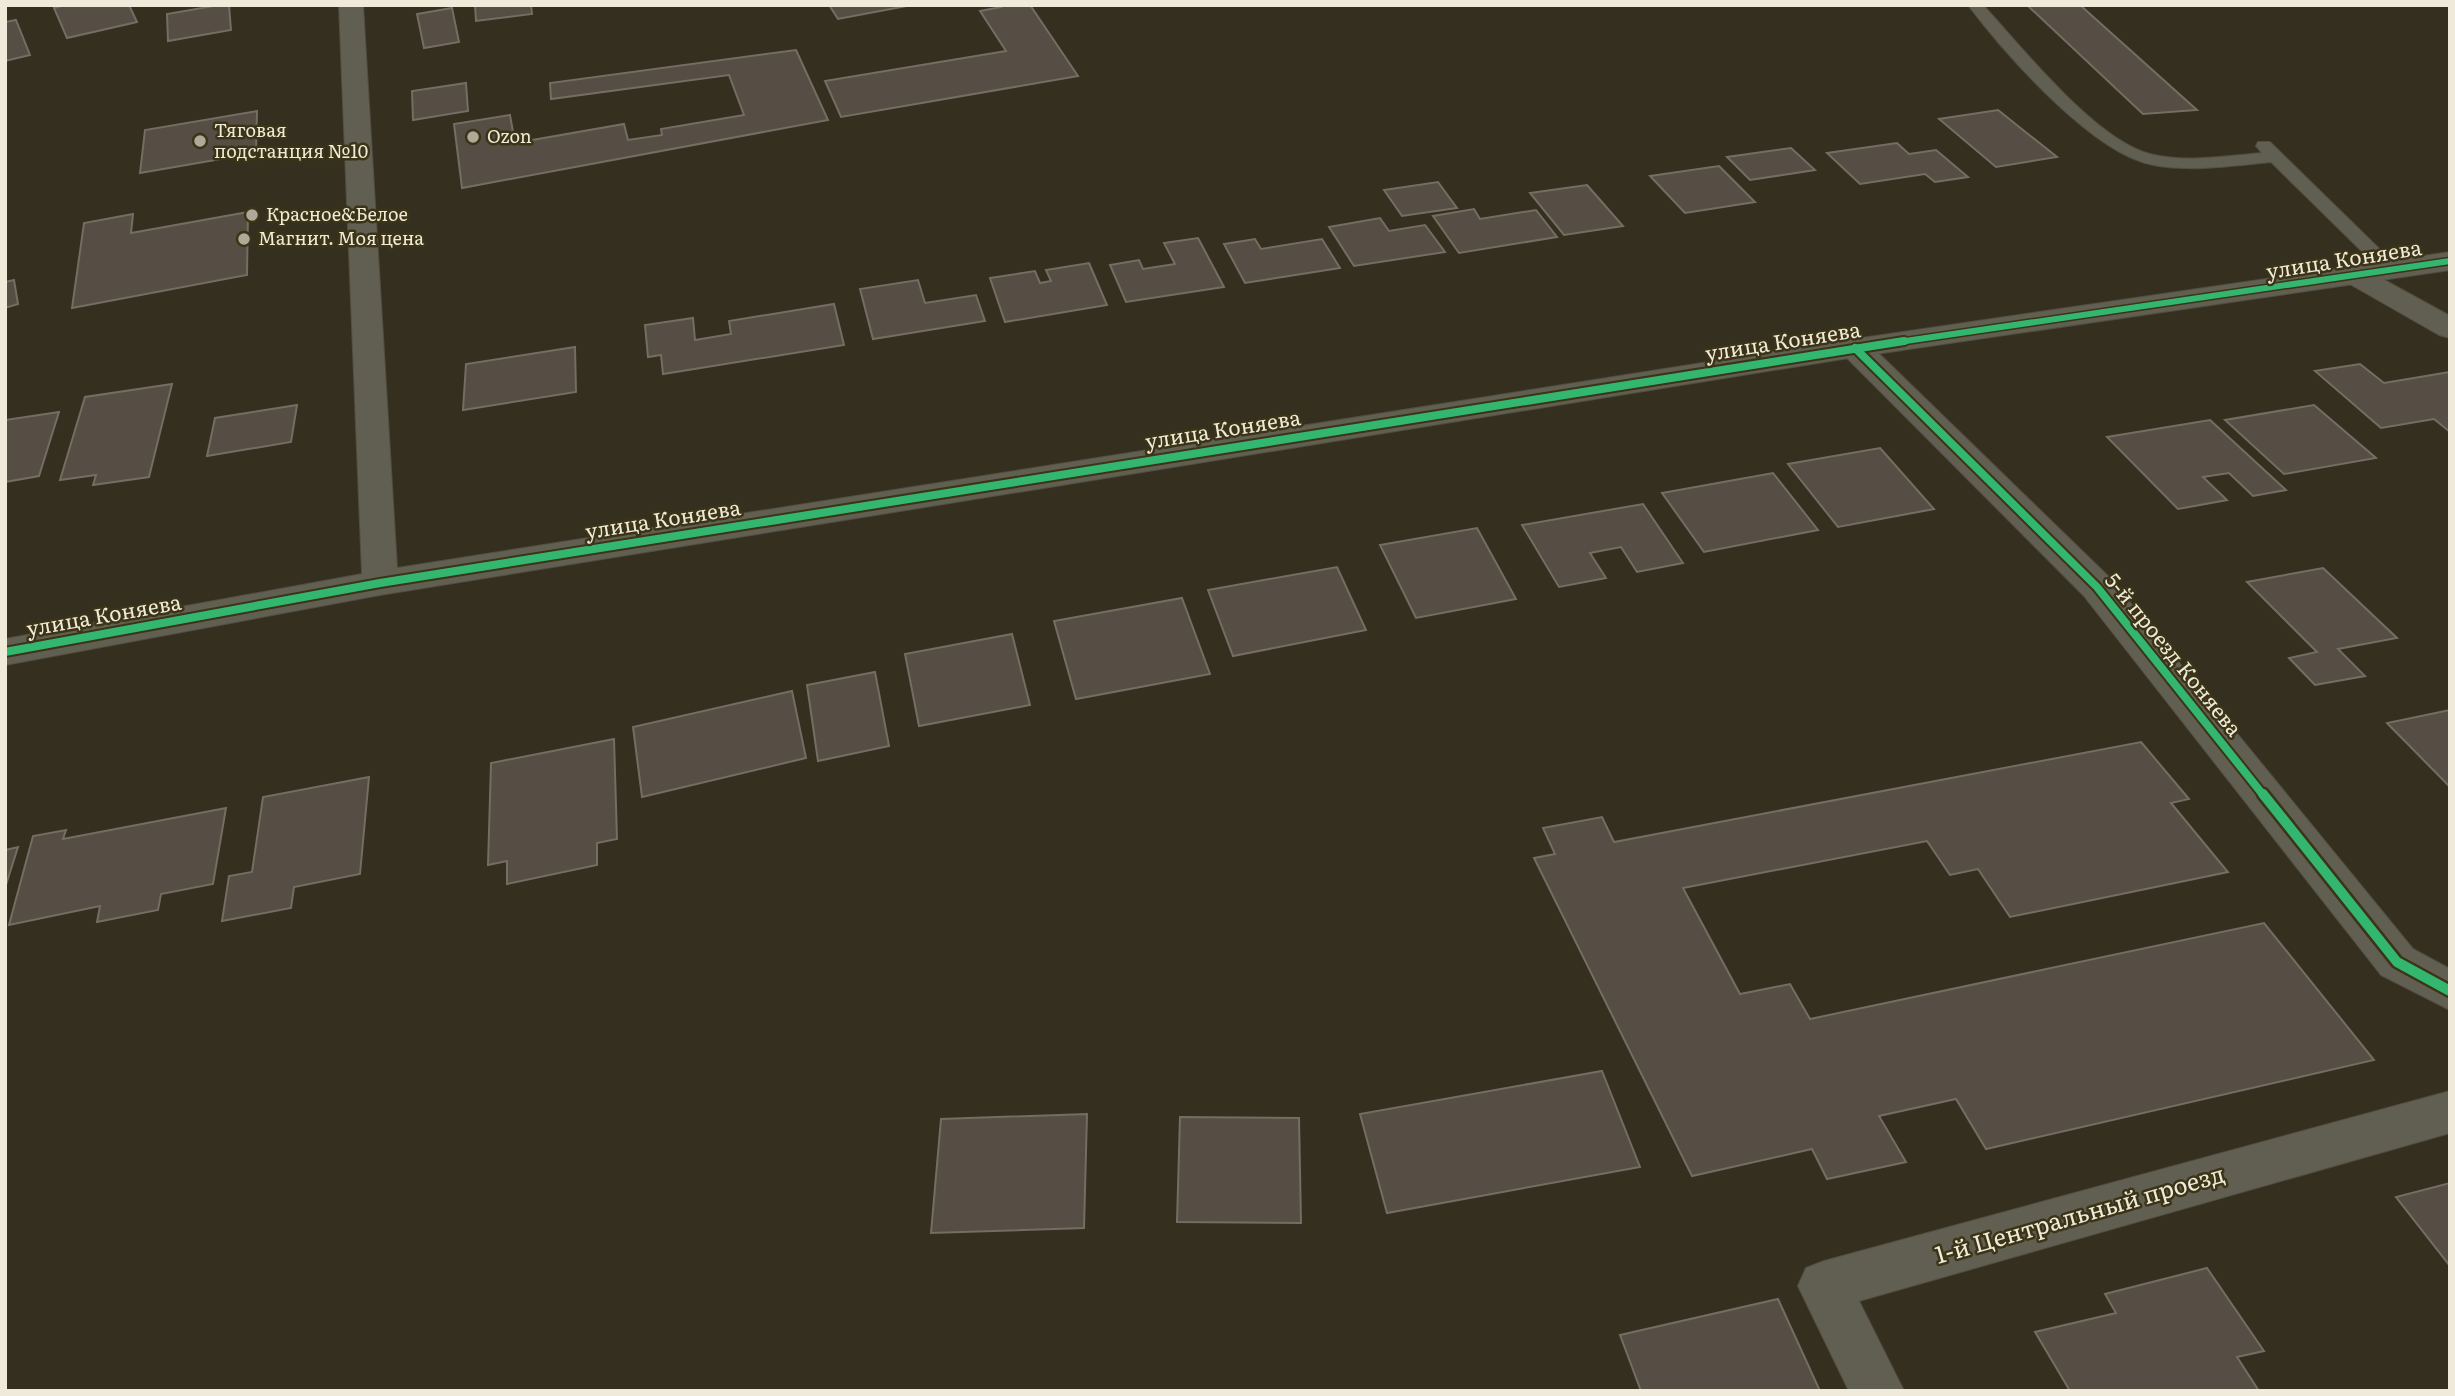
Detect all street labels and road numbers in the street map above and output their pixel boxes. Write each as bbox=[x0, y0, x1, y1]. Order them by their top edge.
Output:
street label: улица Коняева bbox=[2264, 230, 2424, 285]
street label: улица Коняева bbox=[1703, 312, 1863, 367]
street label: улица Коняева bbox=[1143, 400, 1303, 455]
street label: улица Коняева bbox=[583, 490, 743, 545]
street label: 5-й проезд Коняева bbox=[2099, 565, 2251, 742]
street label: улица Коняева bbox=[24, 585, 184, 642]
street label: 1-й Центральный проезд bbox=[1930, 1154, 2228, 1271]

